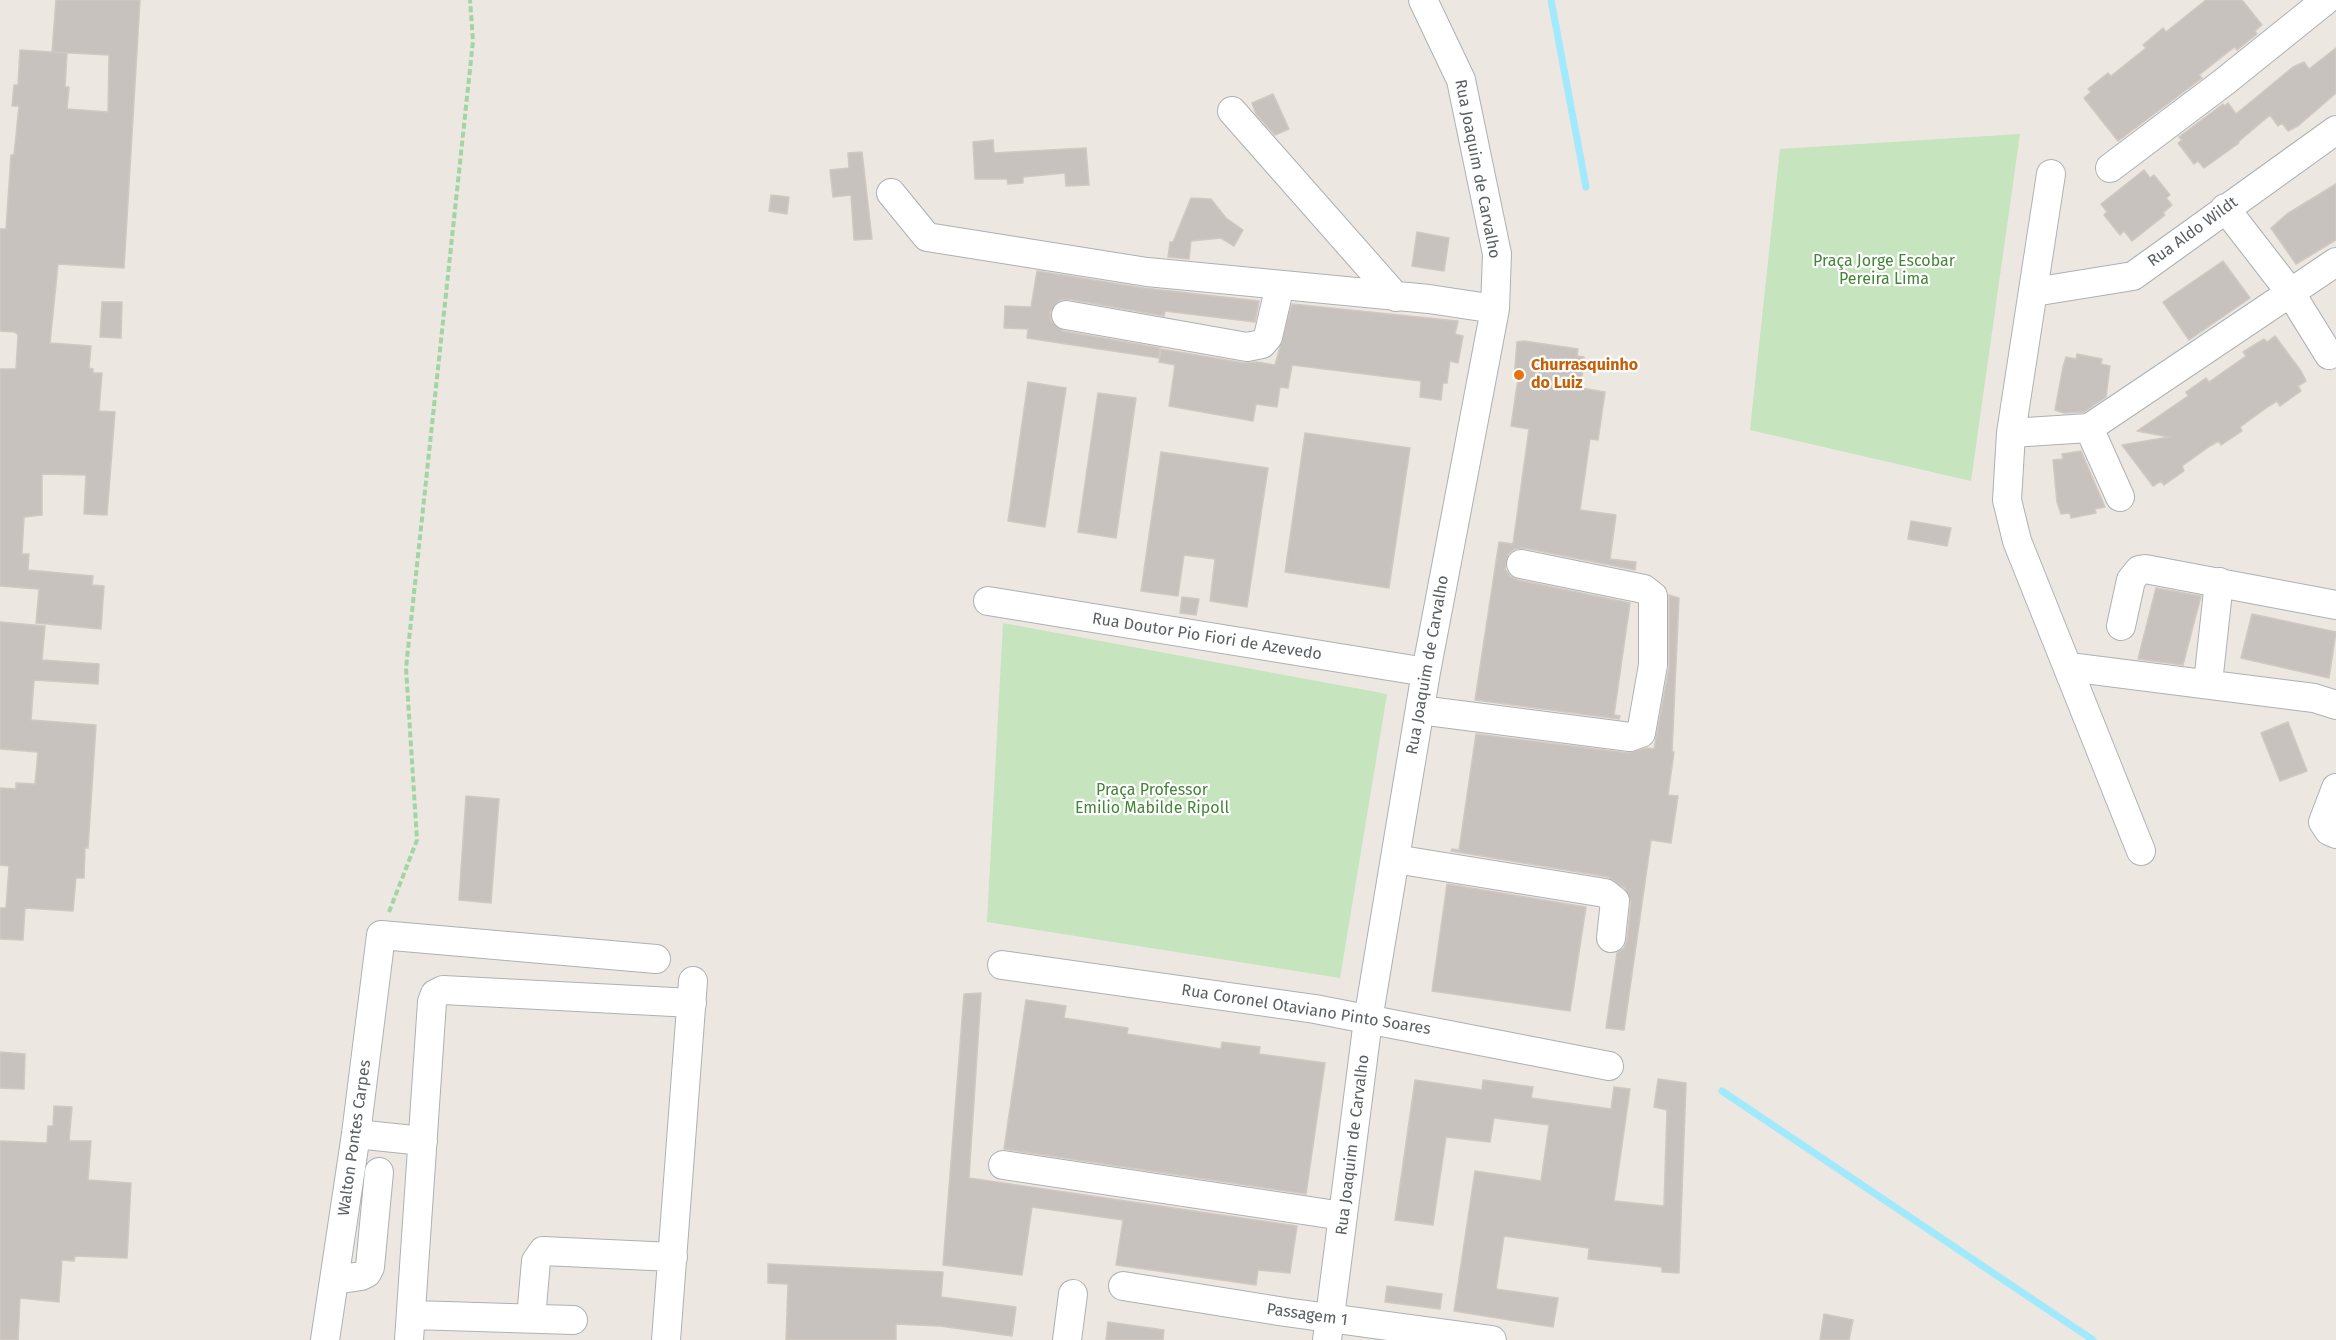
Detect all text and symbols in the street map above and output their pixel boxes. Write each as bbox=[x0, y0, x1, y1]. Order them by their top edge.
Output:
street label: Rua Joaquim de Carvalho bbox=[1450, 78, 1504, 260]
street label: Rua Aldo Wildt bbox=[2144, 193, 2242, 271]
park label: Praça Jorge Escobar Pereira Lima bbox=[1813, 252, 1955, 290]
place label: Churrasquinho do Luiz bbox=[1531, 356, 1638, 394]
marker: Churrasquinho do Luiz bbox=[1512, 368, 1526, 382]
street label: Rua Joaquim de Carvalho bbox=[1403, 574, 1453, 756]
street label: Rua Doutor Pio Fiori de Azevedo bbox=[1091, 609, 1323, 665]
park label: Praça Professor Emilio Mabilde Ripoll bbox=[1075, 781, 1229, 819]
street label: Rua Coronel Otaviano Pinto Soares bbox=[1180, 981, 1432, 1039]
street label: Rua Joaquim de Carvalho bbox=[1332, 1054, 1374, 1236]
street label: Walton Pontes Carpes bbox=[335, 1059, 375, 1217]
street label: Passagem 1 bbox=[1265, 1300, 1349, 1330]

